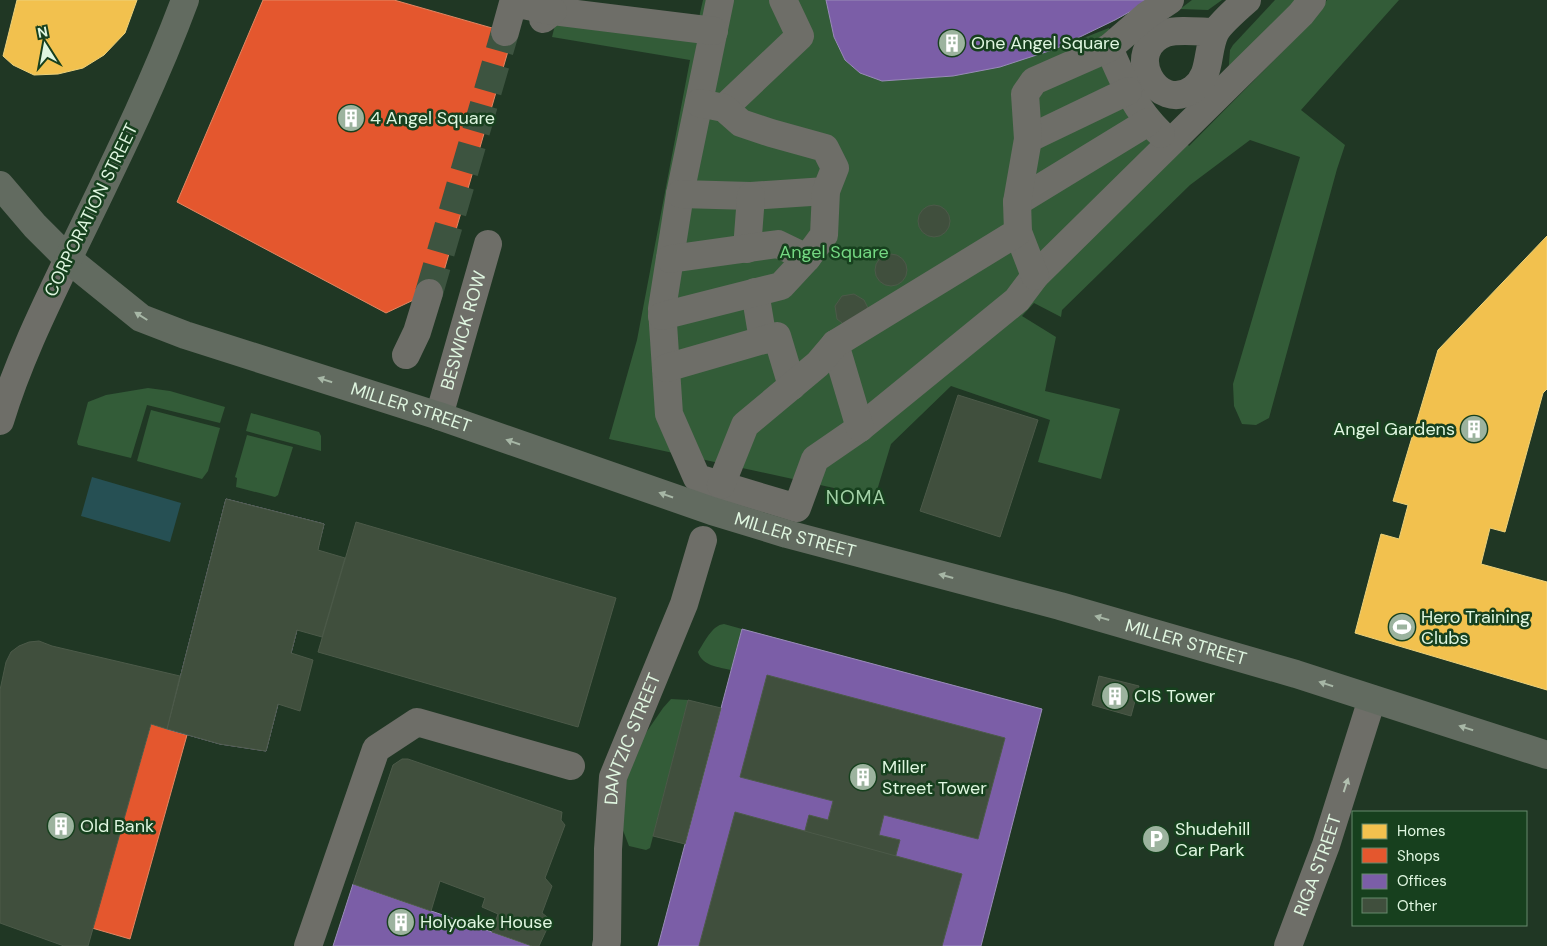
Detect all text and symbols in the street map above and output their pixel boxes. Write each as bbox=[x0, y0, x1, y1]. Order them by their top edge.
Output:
north arrow bbox=[20, 20, 70, 70]
text: N bbox=[36, 22, 49, 42]
building icon: One Angel Square bbox=[937, 28, 967, 58]
place label: One Angel Square bbox=[971, 31, 1120, 55]
building icon: 4 Angel Square bbox=[336, 103, 366, 133]
place label: 4 Angel Square bbox=[370, 106, 495, 130]
street label: CORPORATION STREET bbox=[39, 119, 143, 301]
park label: Angel Square bbox=[779, 240, 889, 264]
street label: BESWICK ROW bbox=[435, 268, 492, 393]
one-way arrow bbox=[134, 311, 147, 320]
one-way arrow bbox=[318, 376, 333, 384]
street label: MILLER STREET bbox=[348, 377, 475, 438]
building icon: Angel Gardens bbox=[1459, 414, 1489, 444]
place label: Angel Gardens bbox=[1333, 417, 1455, 441]
one-way arrow bbox=[505, 438, 520, 446]
district label: NOMA bbox=[826, 485, 886, 510]
one-way arrow bbox=[659, 491, 674, 499]
street label: MILLER STREET bbox=[731, 507, 859, 564]
one-way arrow bbox=[938, 571, 953, 579]
place label: Hero Training Clubs bbox=[1421, 605, 1530, 650]
sports icon: Hero Training Clubs bbox=[1387, 612, 1417, 642]
street label: MILLER STREET bbox=[1122, 613, 1249, 671]
one-way arrow bbox=[1095, 614, 1110, 622]
street label: DANTZIC STREET bbox=[599, 670, 666, 806]
one-way arrow bbox=[1318, 679, 1333, 687]
building icon: CIS Tower bbox=[1100, 681, 1130, 711]
place label: CIS Tower bbox=[1134, 684, 1216, 708]
one-way arrow bbox=[1458, 724, 1473, 732]
place label: Miller Street Tower bbox=[882, 755, 987, 800]
building icon: Miller Street Tower bbox=[848, 762, 878, 792]
one-way arrow bbox=[1342, 777, 1350, 792]
building icon: Old Bank bbox=[46, 811, 76, 841]
street label: RIGA STREET bbox=[1288, 811, 1347, 920]
legend bbox=[1352, 811, 1527, 926]
place label: Old Bank bbox=[80, 814, 154, 838]
place label: Shudehill Car Park bbox=[1175, 817, 1250, 862]
text: Homes bbox=[1397, 821, 1446, 841]
parking icon: Shudehill Car Park bbox=[1141, 824, 1171, 854]
text: Shops bbox=[1397, 846, 1440, 866]
text: Offices bbox=[1397, 871, 1447, 891]
text: Other bbox=[1397, 896, 1438, 916]
building icon: Holyoake House bbox=[386, 907, 416, 937]
place label: Holyoake House bbox=[420, 910, 553, 934]

